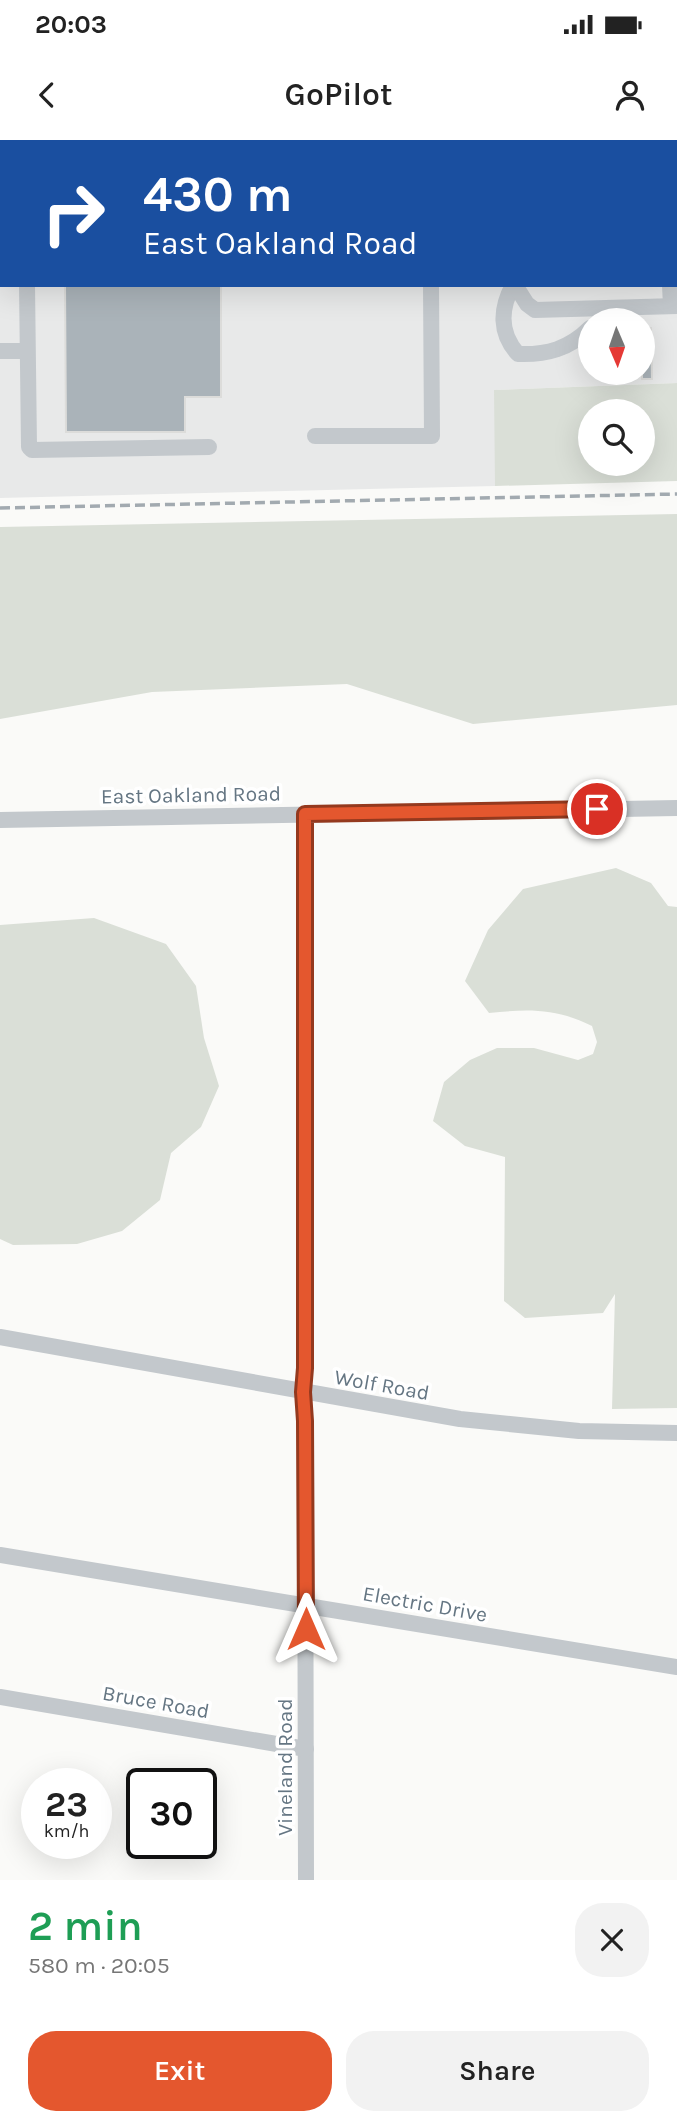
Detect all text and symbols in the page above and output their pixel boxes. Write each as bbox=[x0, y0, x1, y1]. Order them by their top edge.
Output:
text: 20:03 bbox=[35, 9, 107, 40]
icon: back bbox=[28, 76, 66, 114]
text: GoPilot bbox=[285, 76, 392, 113]
icon: person bbox=[611, 76, 649, 114]
text: 430 m bbox=[143, 166, 293, 223]
icon: right bbox=[28, 168, 119, 259]
text: East Oakland Road bbox=[143, 225, 417, 262]
north arrow bbox=[578, 308, 654, 385]
map controls bbox=[578, 308, 655, 476]
button: search bbox=[578, 399, 655, 476]
pin bbox=[567, 779, 627, 839]
street label: East Oakland Road bbox=[101, 781, 281, 809]
icon: arrive bbox=[578, 790, 616, 828]
street label: Wolf Road bbox=[333, 1365, 431, 1405]
street label: Electric Drive bbox=[361, 1581, 489, 1627]
position arrow bbox=[269, 1592, 343, 1666]
street label: Bruce Road bbox=[101, 1681, 211, 1723]
street label: Vineland Road bbox=[273, 1698, 297, 1836]
speed limit sign: 30 bbox=[126, 1768, 217, 1859]
text: 23 bbox=[45, 1784, 88, 1825]
text: km/h bbox=[44, 1820, 89, 1842]
text: 2 min bbox=[28, 1901, 143, 1951]
button: close bbox=[575, 1903, 649, 1977]
text: 580 m · 20:05 bbox=[28, 1952, 170, 1979]
button: Exit bbox=[28, 2031, 332, 2111]
button: Share bbox=[346, 2031, 649, 2111]

